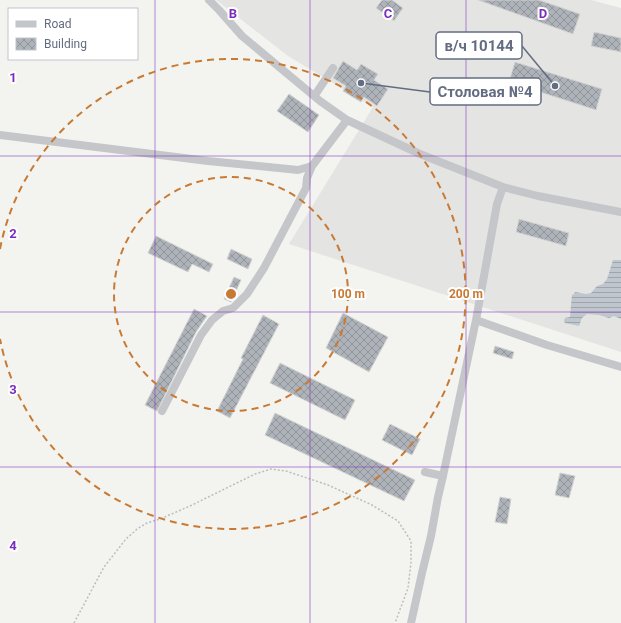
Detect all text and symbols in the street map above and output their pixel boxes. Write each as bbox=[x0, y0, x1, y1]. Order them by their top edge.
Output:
text: B bbox=[229, 6, 237, 21]
text: C bbox=[384, 6, 393, 21]
text: D bbox=[539, 6, 547, 21]
legend bbox=[8, 8, 138, 60]
text: Road bbox=[44, 17, 72, 31]
callout: в/ч 10144 bbox=[436, 32, 522, 59]
text: Building bbox=[44, 37, 87, 51]
text: в/ч 10144 bbox=[444, 37, 514, 55]
text: 1 bbox=[9, 70, 17, 85]
callout: Столовая №4 bbox=[430, 78, 541, 105]
text: Столовая №4 bbox=[438, 83, 533, 101]
text: 2 bbox=[9, 226, 17, 241]
centre of rings bbox=[224, 287, 238, 301]
text: 100 m bbox=[331, 287, 365, 301]
text: 200 m bbox=[449, 287, 483, 301]
text: 3 bbox=[9, 382, 17, 397]
text: 4 bbox=[9, 538, 17, 553]

